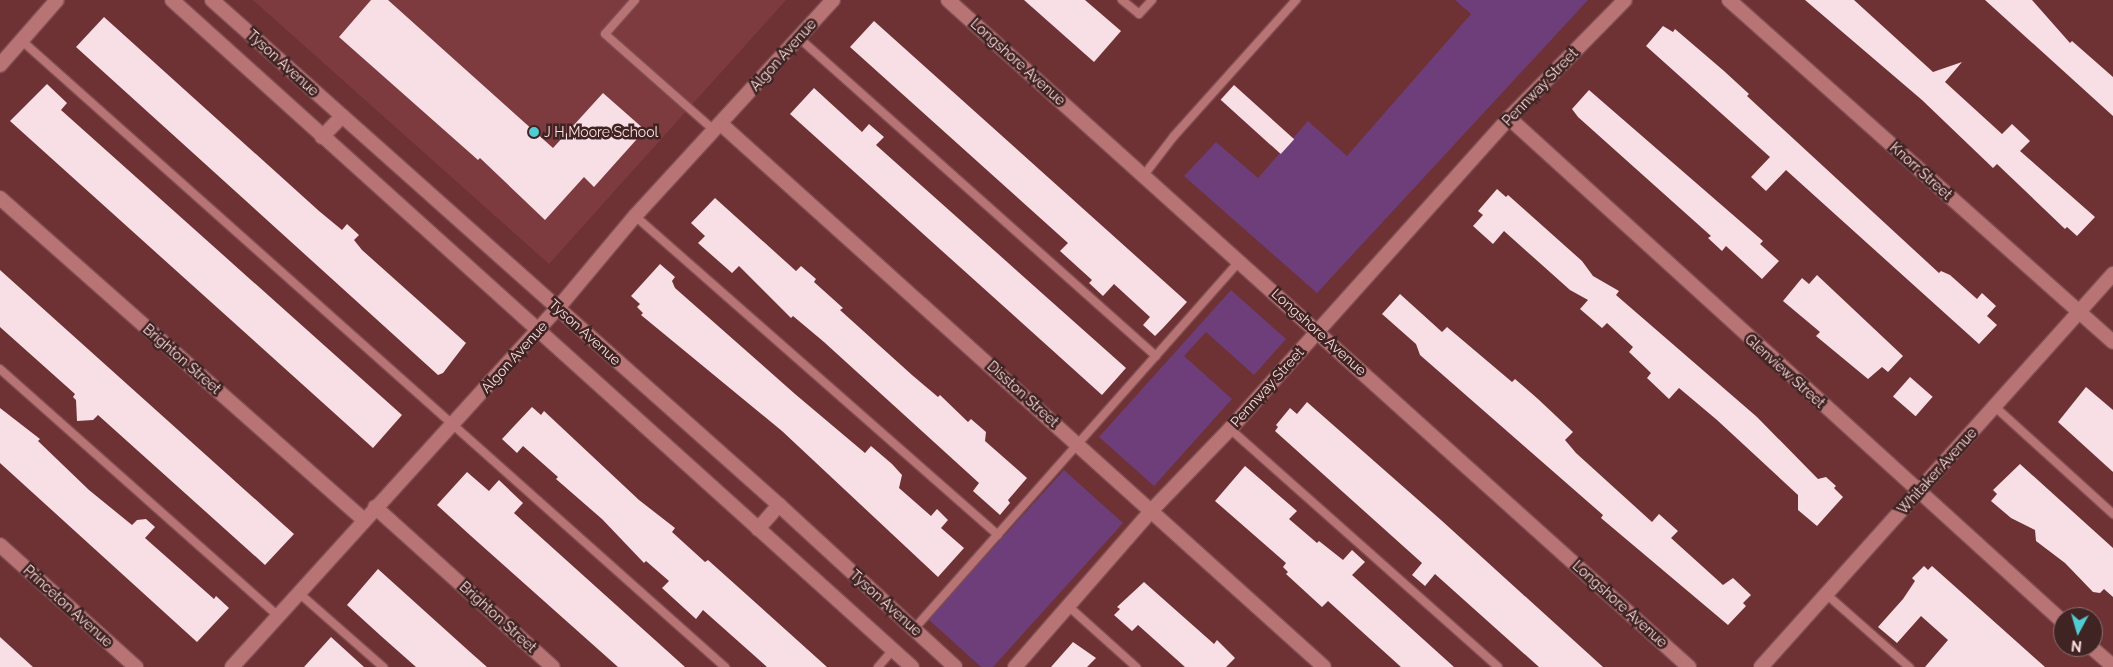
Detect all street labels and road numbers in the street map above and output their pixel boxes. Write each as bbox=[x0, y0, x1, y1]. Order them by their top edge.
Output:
street label: Longshore Avenue bbox=[967, 15, 1069, 109]
street label: Algon Avenue bbox=[746, 16, 820, 94]
street label: Tyson Avenue bbox=[244, 26, 322, 100]
street label: Pennway Street bbox=[1499, 45, 1581, 129]
street label: Knorr Street bbox=[1887, 139, 1955, 203]
street label: Longshore Avenue bbox=[1268, 285, 1370, 379]
street label: Tyson Avenue bbox=[546, 295, 624, 369]
street label: Algon Avenue bbox=[477, 318, 551, 396]
street label: Brighton Street bbox=[140, 321, 224, 397]
street label: Glenview Street bbox=[1741, 331, 1829, 411]
street label: Pennway Street bbox=[1227, 344, 1307, 430]
street label: Disston Street bbox=[984, 358, 1062, 430]
street label: Whitaker Avenue bbox=[1894, 424, 1980, 518]
street label: Longshore Avenue bbox=[1569, 557, 1671, 651]
street label: Princeton Avenue bbox=[20, 561, 116, 651]
street label: Tyson Avenue bbox=[847, 566, 925, 640]
street label: Brighton Street bbox=[456, 578, 540, 656]

